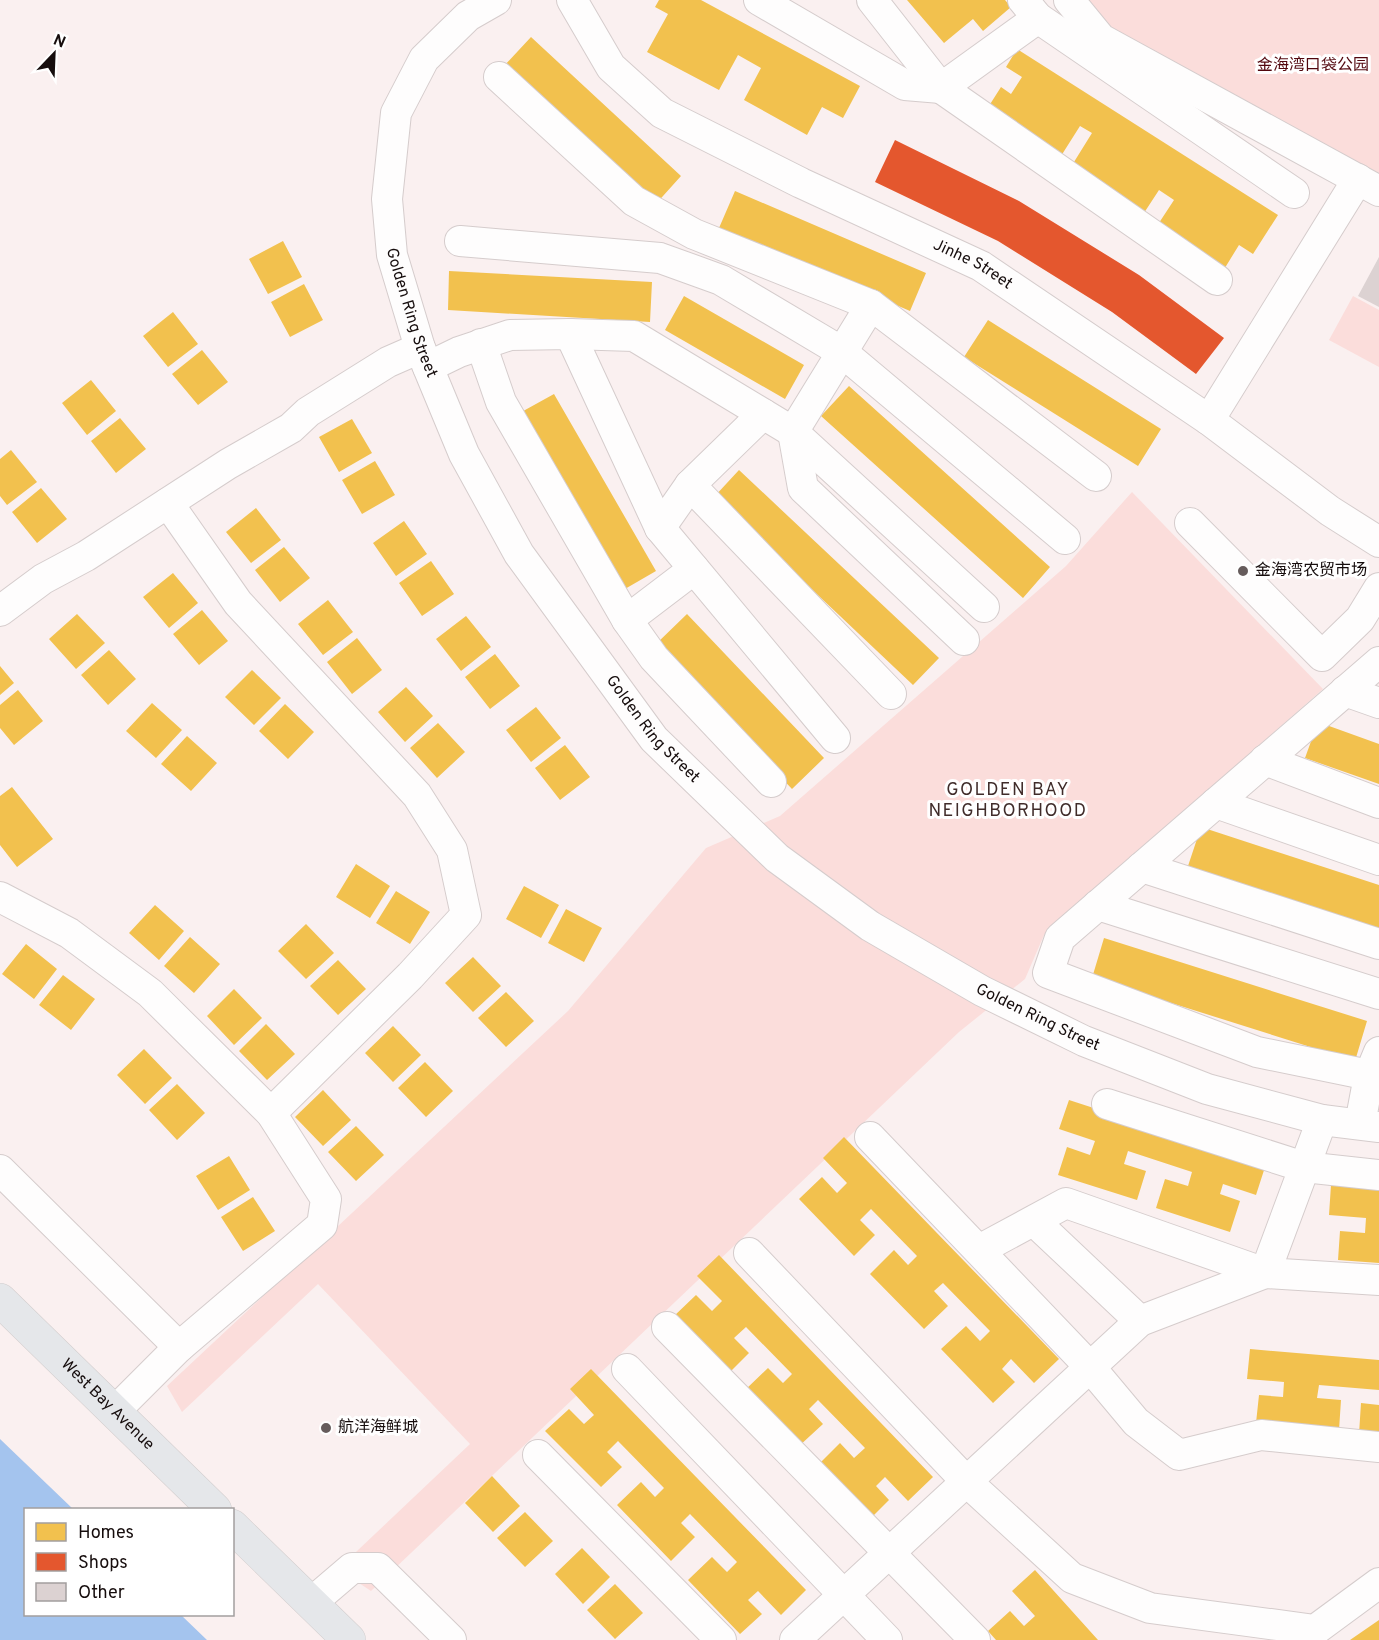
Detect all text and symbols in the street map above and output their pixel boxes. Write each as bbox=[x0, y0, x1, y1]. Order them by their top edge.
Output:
north arrow bbox=[24, 24, 84, 84]
text: N bbox=[50, 31, 68, 53]
park label: 金海湾口袋公园 bbox=[1257, 56, 1369, 76]
street label: Jinhe Street bbox=[930, 235, 1016, 294]
street label: Golden Ring Street bbox=[381, 247, 441, 381]
place label: 金海湾农贸市场 bbox=[1255, 561, 1367, 581]
marker: 金海湾农贸市场 bbox=[1236, 564, 1250, 578]
street label: Golden Ring Street bbox=[601, 672, 704, 788]
district label: GOLDEN BAY NEIGHBORHOOD bbox=[928, 779, 1088, 823]
street label: Golden Ring Street bbox=[972, 979, 1103, 1056]
street label: West Bay Avenue bbox=[56, 1355, 158, 1455]
place label: 航洋海鲜城 bbox=[338, 1418, 418, 1438]
marker: 航洋海鲜城 bbox=[319, 1421, 333, 1435]
legend bbox=[24, 1508, 234, 1616]
text: Homes bbox=[78, 1522, 134, 1545]
text: Shops bbox=[78, 1552, 128, 1575]
text: Other bbox=[78, 1582, 125, 1605]

